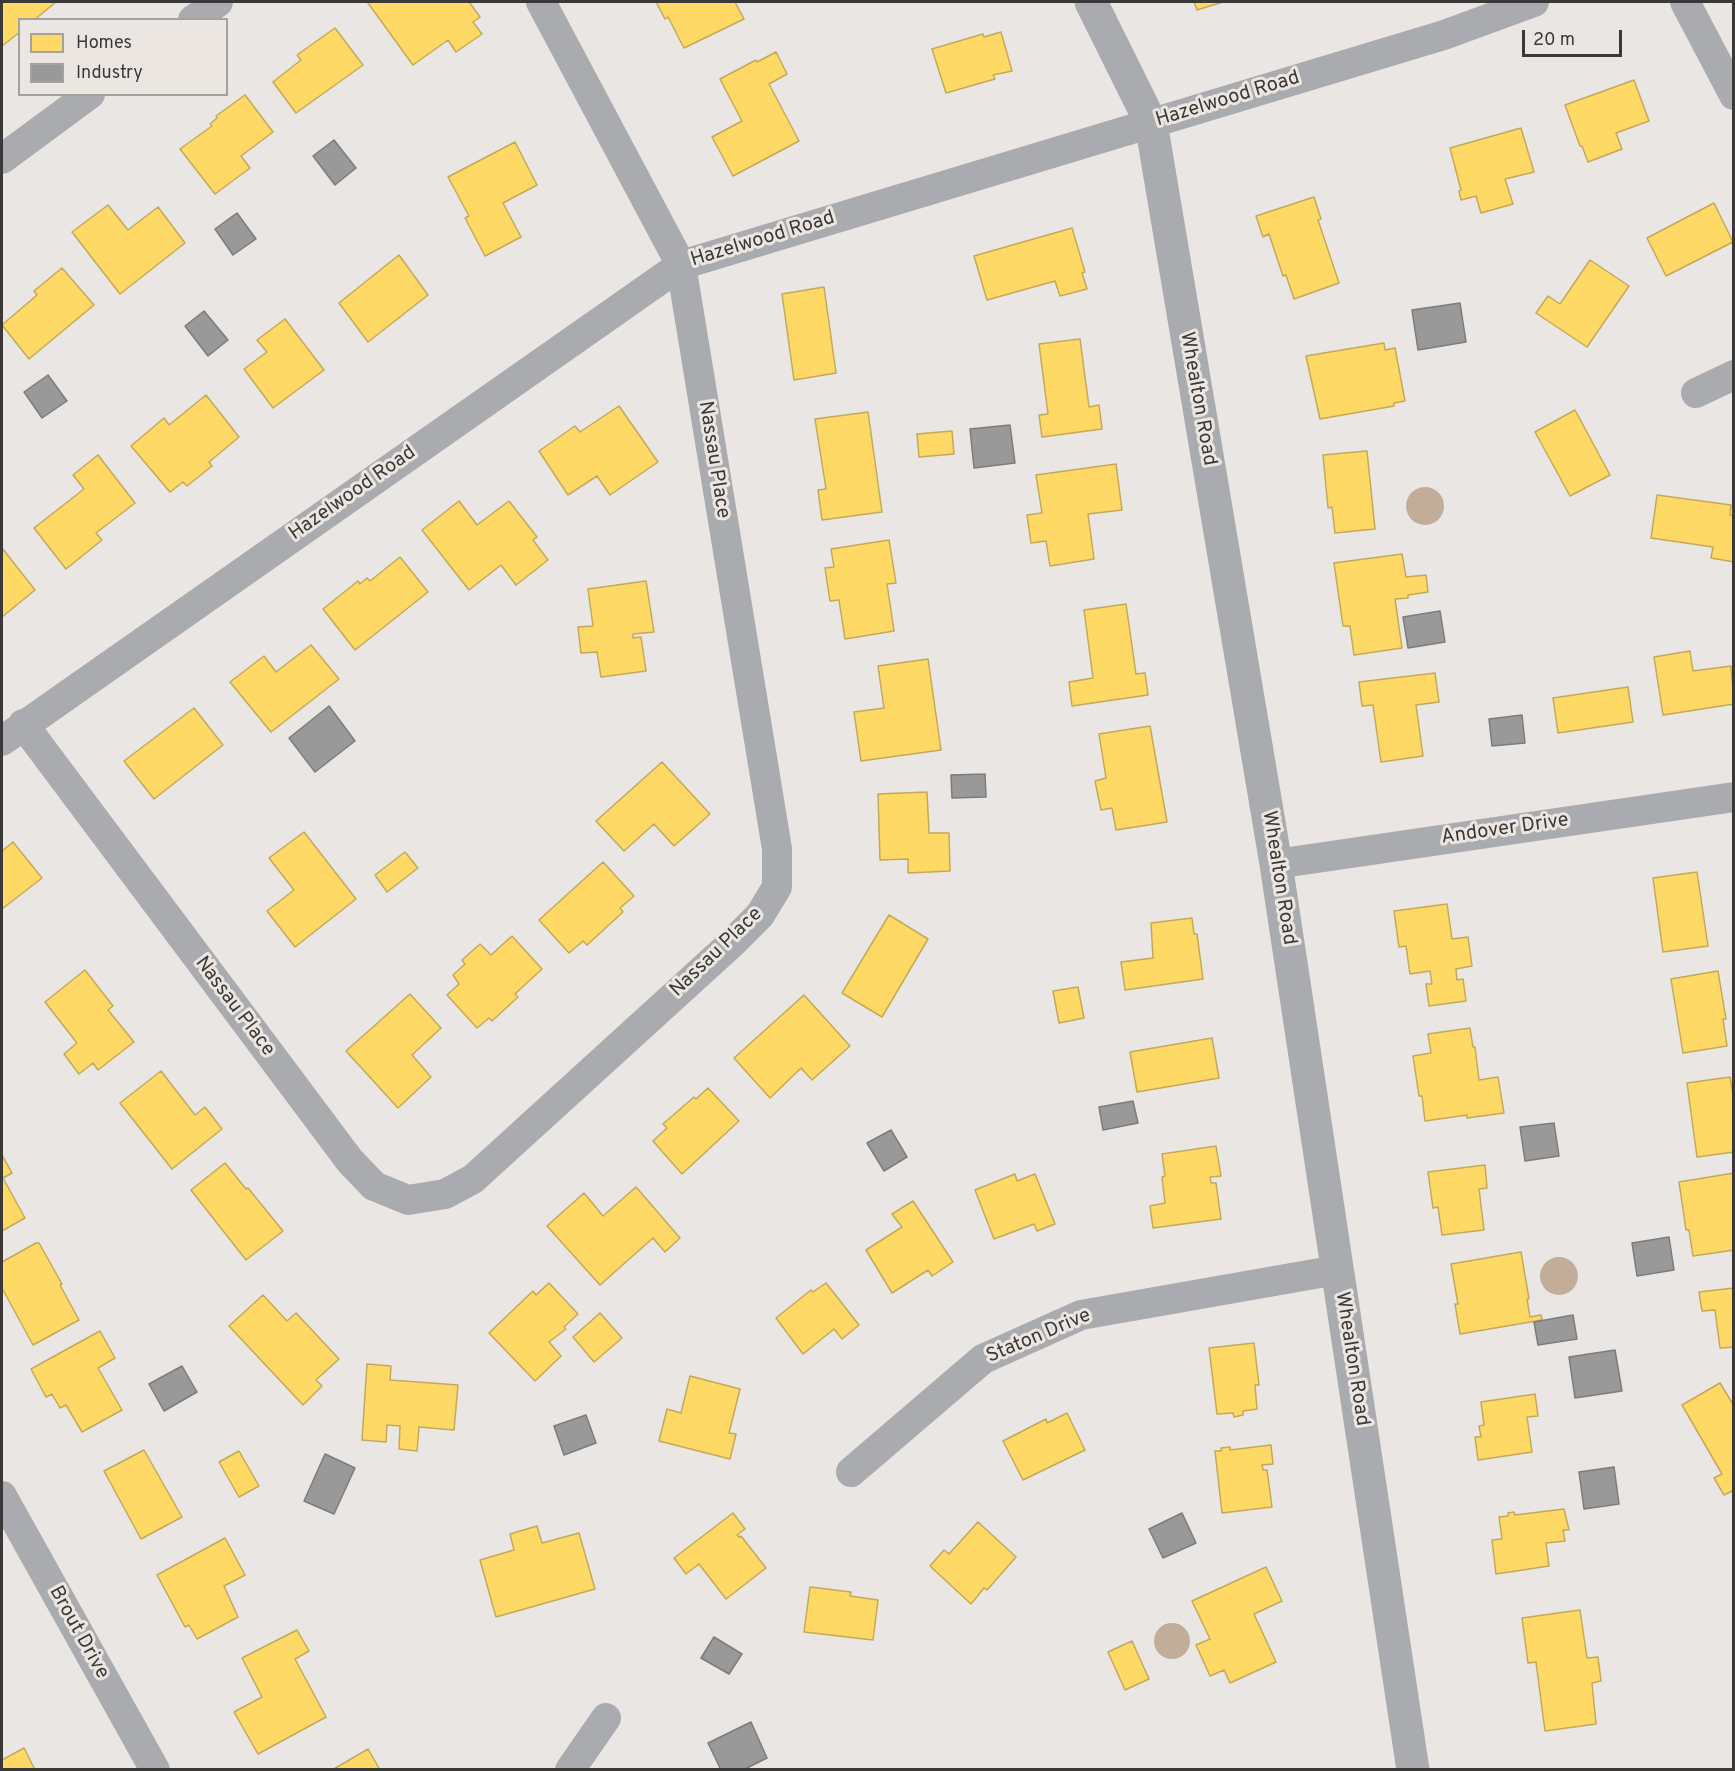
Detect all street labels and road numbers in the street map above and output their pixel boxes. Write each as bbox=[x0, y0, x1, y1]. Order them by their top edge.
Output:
street label: Hazelwood Road bbox=[1153, 67, 1303, 133]
street label: Hazelwood Road bbox=[688, 207, 838, 273]
street label: Whealton Road bbox=[1173, 330, 1221, 468]
street label: Nassau Place bbox=[692, 400, 734, 520]
street label: Hazelwood Road bbox=[285, 441, 421, 547]
street label: Whealton Road bbox=[1256, 809, 1300, 947]
street label: Andover Drive bbox=[1440, 809, 1570, 851]
street label: Nassau Place bbox=[666, 903, 768, 1003]
street label: Nassau Place bbox=[189, 952, 279, 1062]
street label: Whealton Road bbox=[1329, 1290, 1373, 1428]
street label: Staton Drive bbox=[983, 1304, 1095, 1370]
street label: Brout Drive bbox=[43, 1582, 113, 1684]

